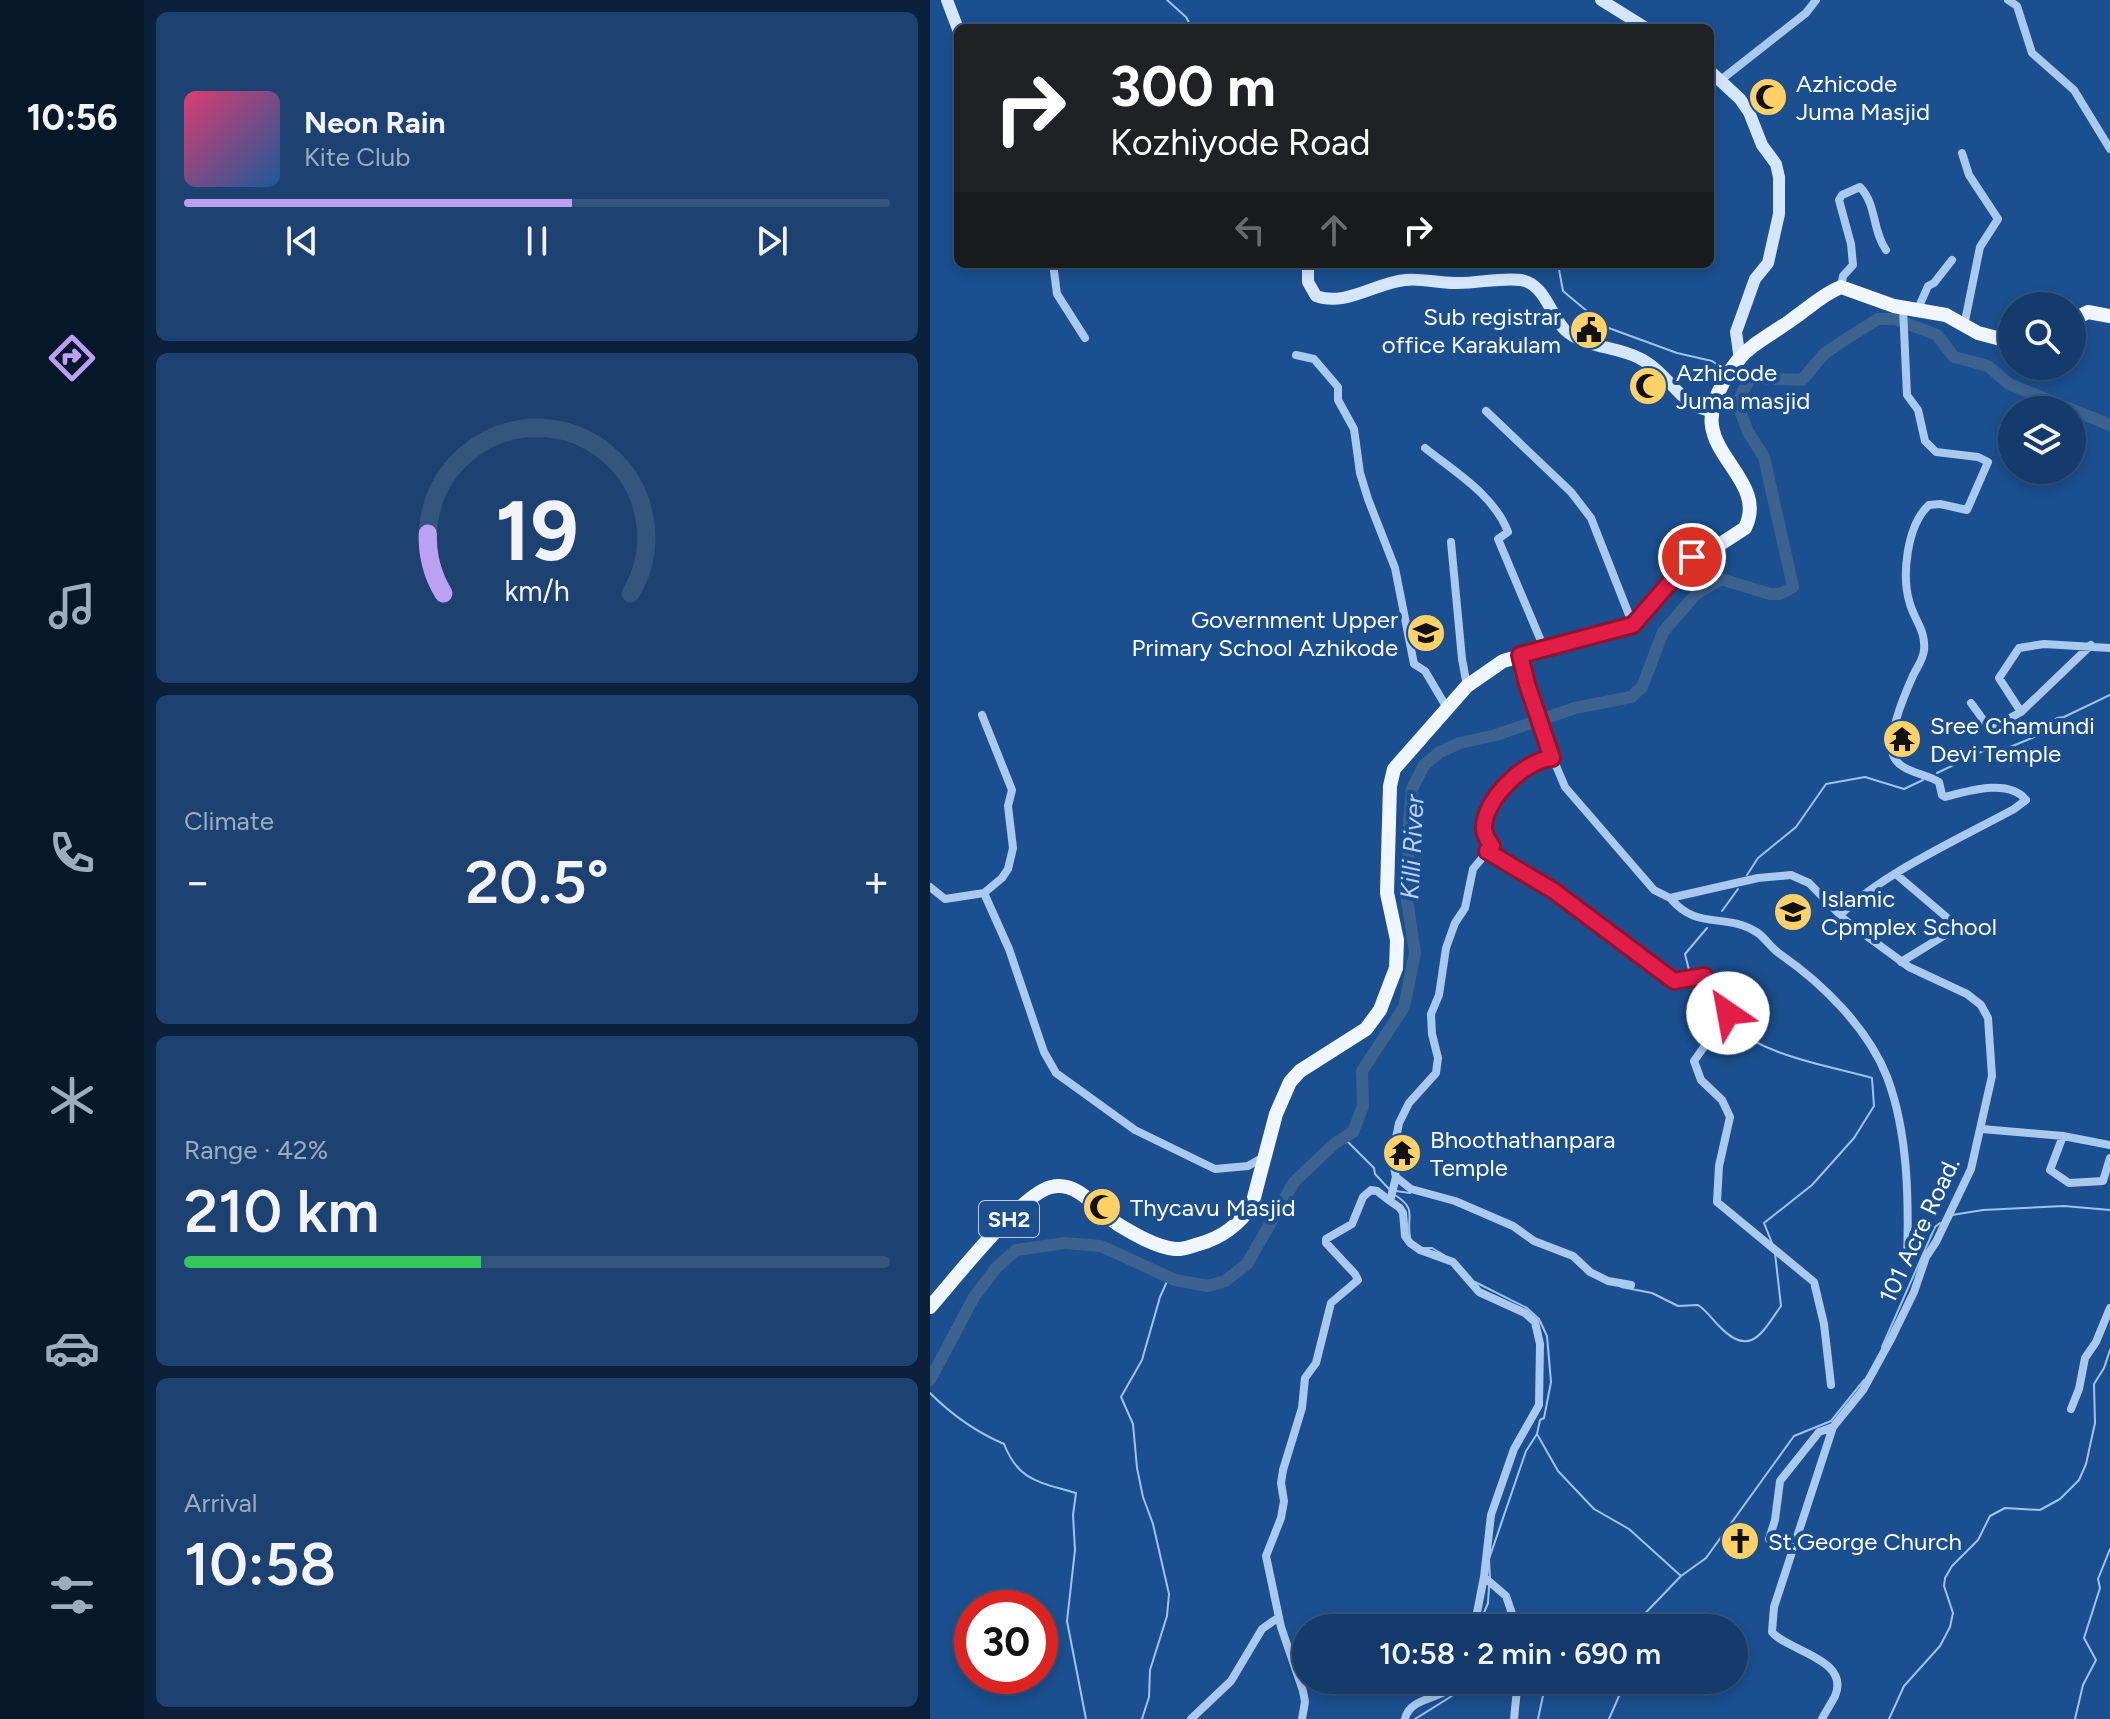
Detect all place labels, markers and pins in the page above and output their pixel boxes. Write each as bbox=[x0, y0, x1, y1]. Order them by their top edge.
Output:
place label: Azhicode Juma Masjid bbox=[1796, 69, 1930, 126]
mosque icon: Azhicode Juma Masjid bbox=[1747, 76, 1789, 118]
place label: Sub registrar office Karakulam bbox=[1382, 302, 1561, 359]
public building icon: Sub registrar office Karakulam bbox=[1568, 309, 1610, 351]
place label: Azhicode Juma masjid bbox=[1676, 358, 1810, 415]
mosque icon: Azhicode Juma masjid bbox=[1627, 365, 1669, 407]
pin bbox=[1658, 523, 1726, 591]
place label: Government Upper Primary School Azhikode bbox=[1132, 605, 1398, 662]
school or university icon: Government Upper Primary School Azhikode bbox=[1405, 612, 1447, 654]
place label: Sree Chamundi Devi Temple bbox=[1930, 711, 2095, 768]
temple icon: Sree Chamundi Devi Temple bbox=[1881, 718, 1923, 760]
place label: Islamic Cpmplex School bbox=[1821, 884, 1997, 941]
school or university icon: Islamic Cpmplex School bbox=[1772, 891, 1814, 933]
place label: Bhoothathanpara Temple bbox=[1430, 1125, 1615, 1182]
temple icon: Bhoothathanpara Temple bbox=[1381, 1132, 1423, 1174]
mosque icon: Thycavu Masjid bbox=[1081, 1186, 1123, 1228]
place label: Thycavu Masjid bbox=[1130, 1193, 1295, 1222]
church icon: St.George Church bbox=[1719, 1520, 1761, 1562]
place label: St.George Church bbox=[1768, 1527, 1962, 1556]

